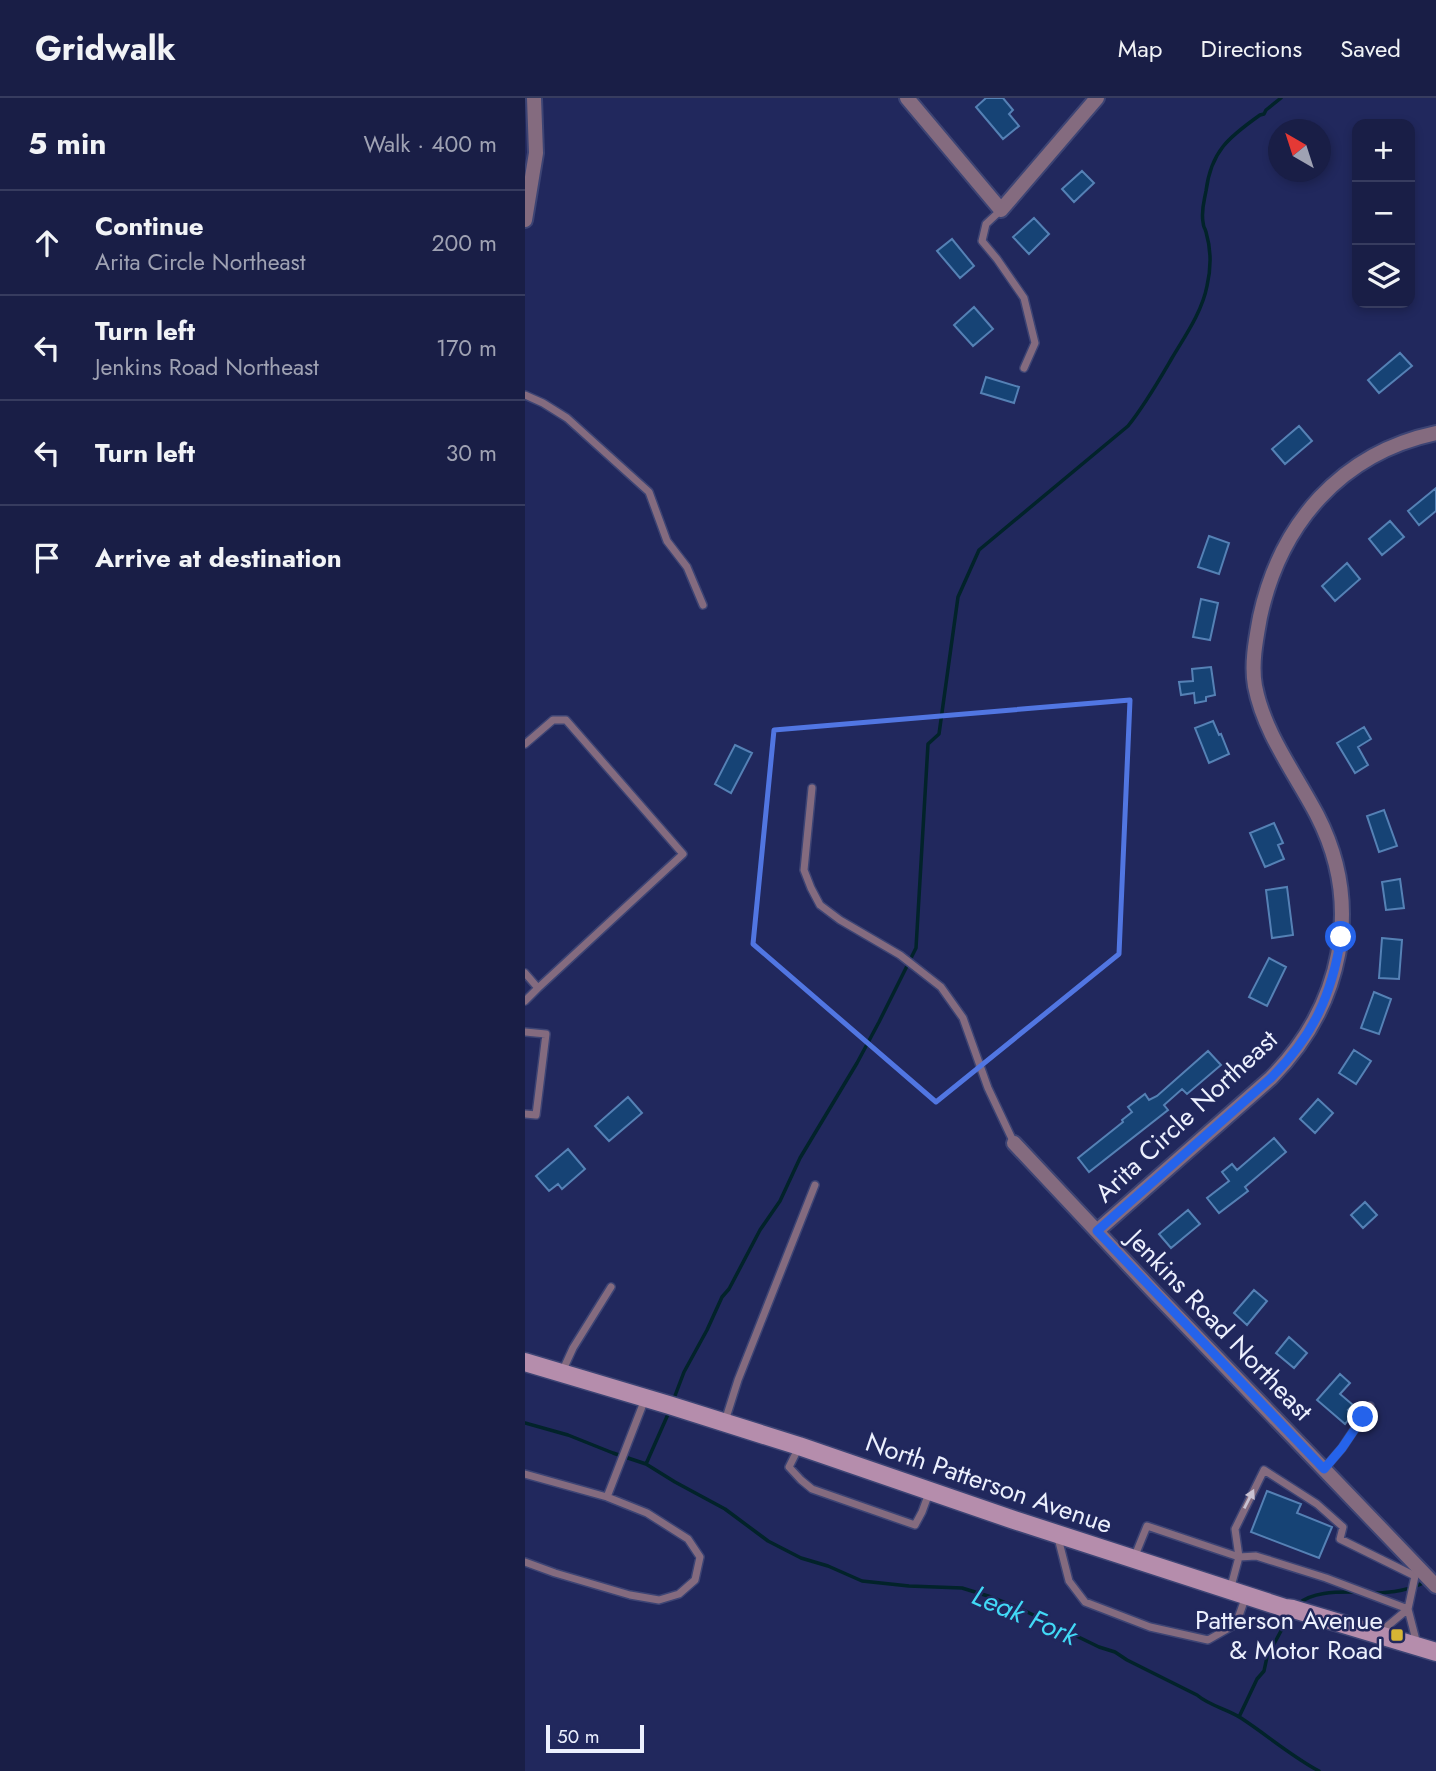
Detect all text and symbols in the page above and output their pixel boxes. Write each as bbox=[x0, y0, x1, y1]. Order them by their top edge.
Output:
text: Gridwalk bbox=[35, 25, 176, 72]
text: Map bbox=[1118, 31, 1163, 66]
text: Directions bbox=[1201, 31, 1302, 66]
text: Saved bbox=[1340, 31, 1401, 66]
north arrow bbox=[1268, 119, 1331, 182]
map controls bbox=[1352, 119, 1415, 308]
button: + bbox=[1352, 119, 1415, 182]
text: 5 min bbox=[28, 122, 106, 165]
text: Walk · 400 m bbox=[364, 127, 497, 161]
button: − bbox=[1352, 182, 1415, 245]
text: Continue bbox=[95, 207, 204, 245]
icon: ahead bbox=[28, 224, 66, 262]
text: 200 m bbox=[431, 226, 497, 260]
text: Arita Circle Northeast bbox=[95, 245, 305, 279]
button: layers bbox=[1352, 245, 1415, 308]
text: Turn left bbox=[95, 312, 195, 350]
icon: left bbox=[28, 329, 66, 367]
text: 170 m bbox=[436, 331, 497, 365]
text: Jenkins Road Northeast bbox=[95, 350, 319, 384]
icon: left bbox=[28, 434, 66, 472]
text: Turn left bbox=[95, 434, 195, 472]
text: 30 m bbox=[446, 436, 497, 470]
icon: arrive bbox=[28, 539, 66, 577]
text: Arrive at destination bbox=[95, 539, 342, 577]
route start bbox=[1325, 921, 1356, 952]
street label: Arita Circle Northeast bbox=[1086, 1020, 1286, 1211]
street label: Jenkins Road Northeast bbox=[1116, 1219, 1322, 1430]
route end bbox=[1347, 1401, 1378, 1432]
street label: North Patterson Avenue bbox=[860, 1423, 1118, 1543]
one-way arrow bbox=[1243, 1489, 1255, 1509]
water label: Leak Fork bbox=[966, 1575, 1085, 1656]
place label: Patterson Avenue & Motor Road bbox=[1195, 1601, 1383, 1669]
marker: Patterson Avenue & Motor Road bbox=[1389, 1627, 1405, 1643]
scale bar bbox=[546, 1722, 644, 1754]
text: 50 m bbox=[557, 1723, 600, 1750]

